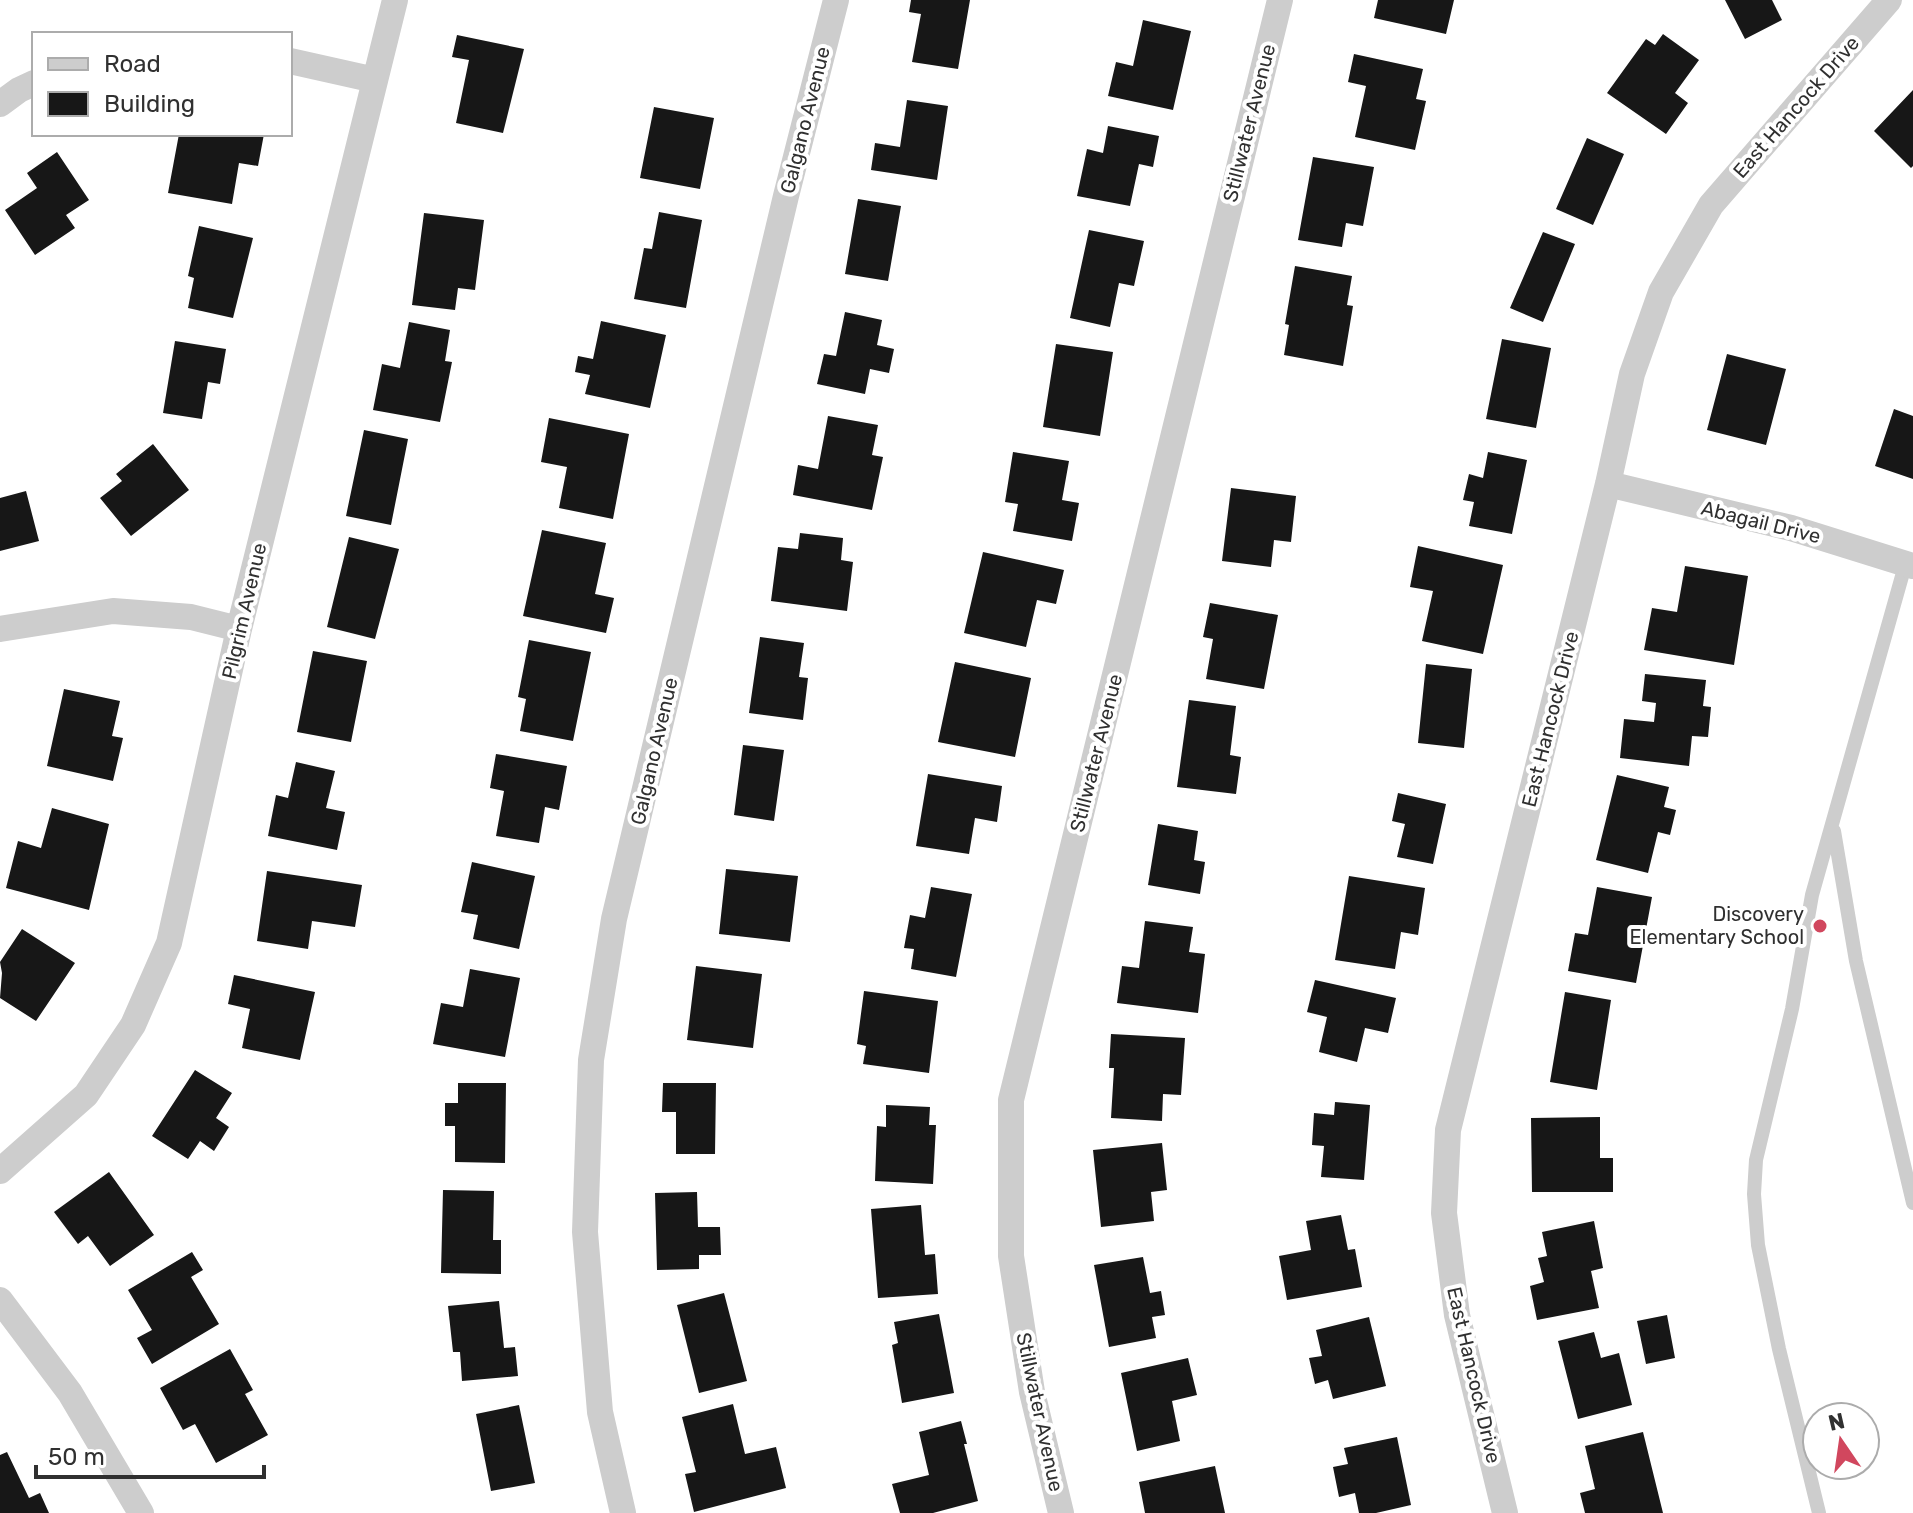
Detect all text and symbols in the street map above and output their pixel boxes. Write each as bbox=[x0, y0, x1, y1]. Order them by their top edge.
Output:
street label: East Hancock Drive bbox=[1728, 31, 1864, 183]
legend bbox=[32, 32, 292, 136]
street label: Stillwater Avenue bbox=[1218, 41, 1280, 205]
street label: Galgano Avenue bbox=[775, 44, 835, 196]
text: Road bbox=[104, 50, 161, 78]
text: Building bbox=[104, 90, 195, 118]
street label: Abagail Drive bbox=[1699, 496, 1823, 548]
street label: Pilgrim Avenue bbox=[217, 541, 271, 681]
street label: East Hancock Drive bbox=[1517, 629, 1583, 809]
street label: Stillwater Avenue bbox=[1065, 671, 1127, 835]
street label: Galgano Avenue bbox=[625, 675, 683, 827]
place label: Discovery Elementary School bbox=[1630, 902, 1804, 949]
marker: Discovery Elementary School bbox=[1811, 917, 1829, 935]
street label: East Hancock Drive bbox=[1442, 1285, 1506, 1465]
street label: Stillwater Avenue bbox=[1011, 1330, 1069, 1494]
north arrow bbox=[1801, 1401, 1881, 1481]
text: N bbox=[1826, 1407, 1847, 1437]
scale bar bbox=[36, 1429, 264, 1479]
text: 50 m bbox=[48, 1443, 105, 1471]

